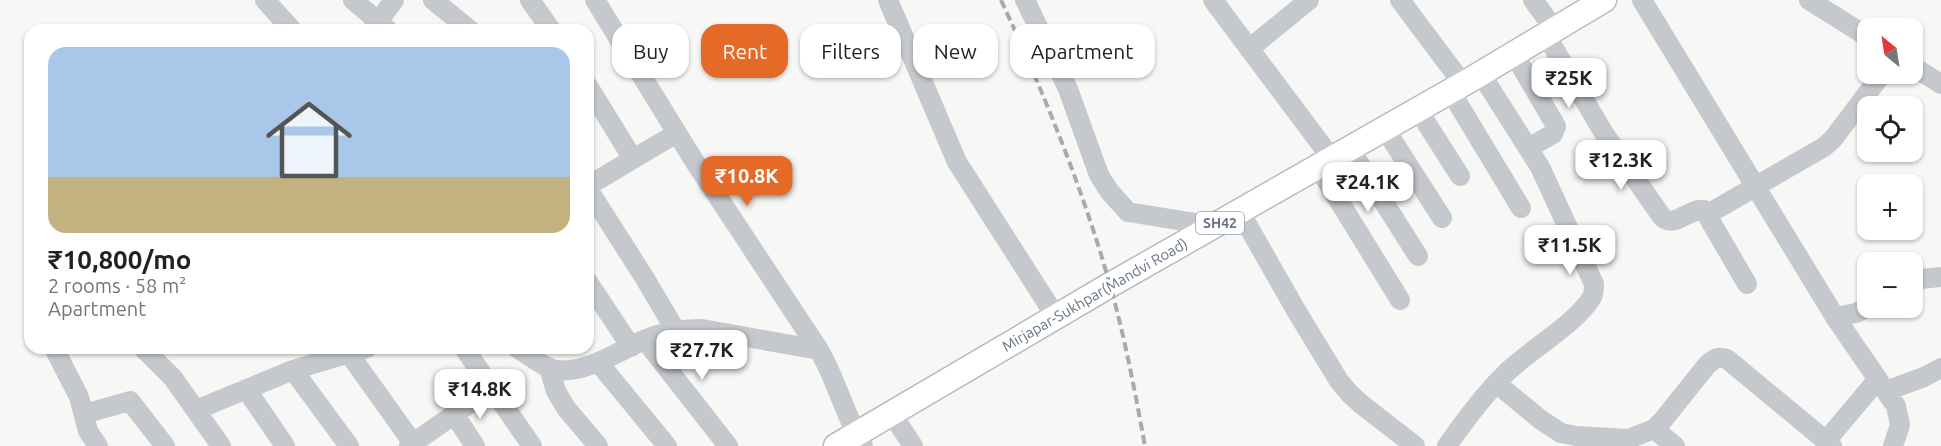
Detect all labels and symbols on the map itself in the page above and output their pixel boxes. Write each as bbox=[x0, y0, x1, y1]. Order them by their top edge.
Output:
north arrow bbox=[1857, 18, 1923, 84]
pin: ₹25K bbox=[1533, 58, 1605, 109]
pin: ₹12.3K bbox=[1572, 140, 1670, 191]
pin: ₹10.8K bbox=[698, 156, 796, 207]
pin: ₹24.1K bbox=[1319, 162, 1417, 213]
road number: SH42 bbox=[1196, 212, 1244, 234]
pin: ₹11.5K bbox=[1521, 225, 1619, 276]
street label: Mirjapar-Sukhpar(Mandvi Road) bbox=[999, 234, 1190, 355]
pin: ₹27.7K bbox=[653, 330, 751, 381]
pin: ₹14.8K bbox=[431, 369, 529, 420]

